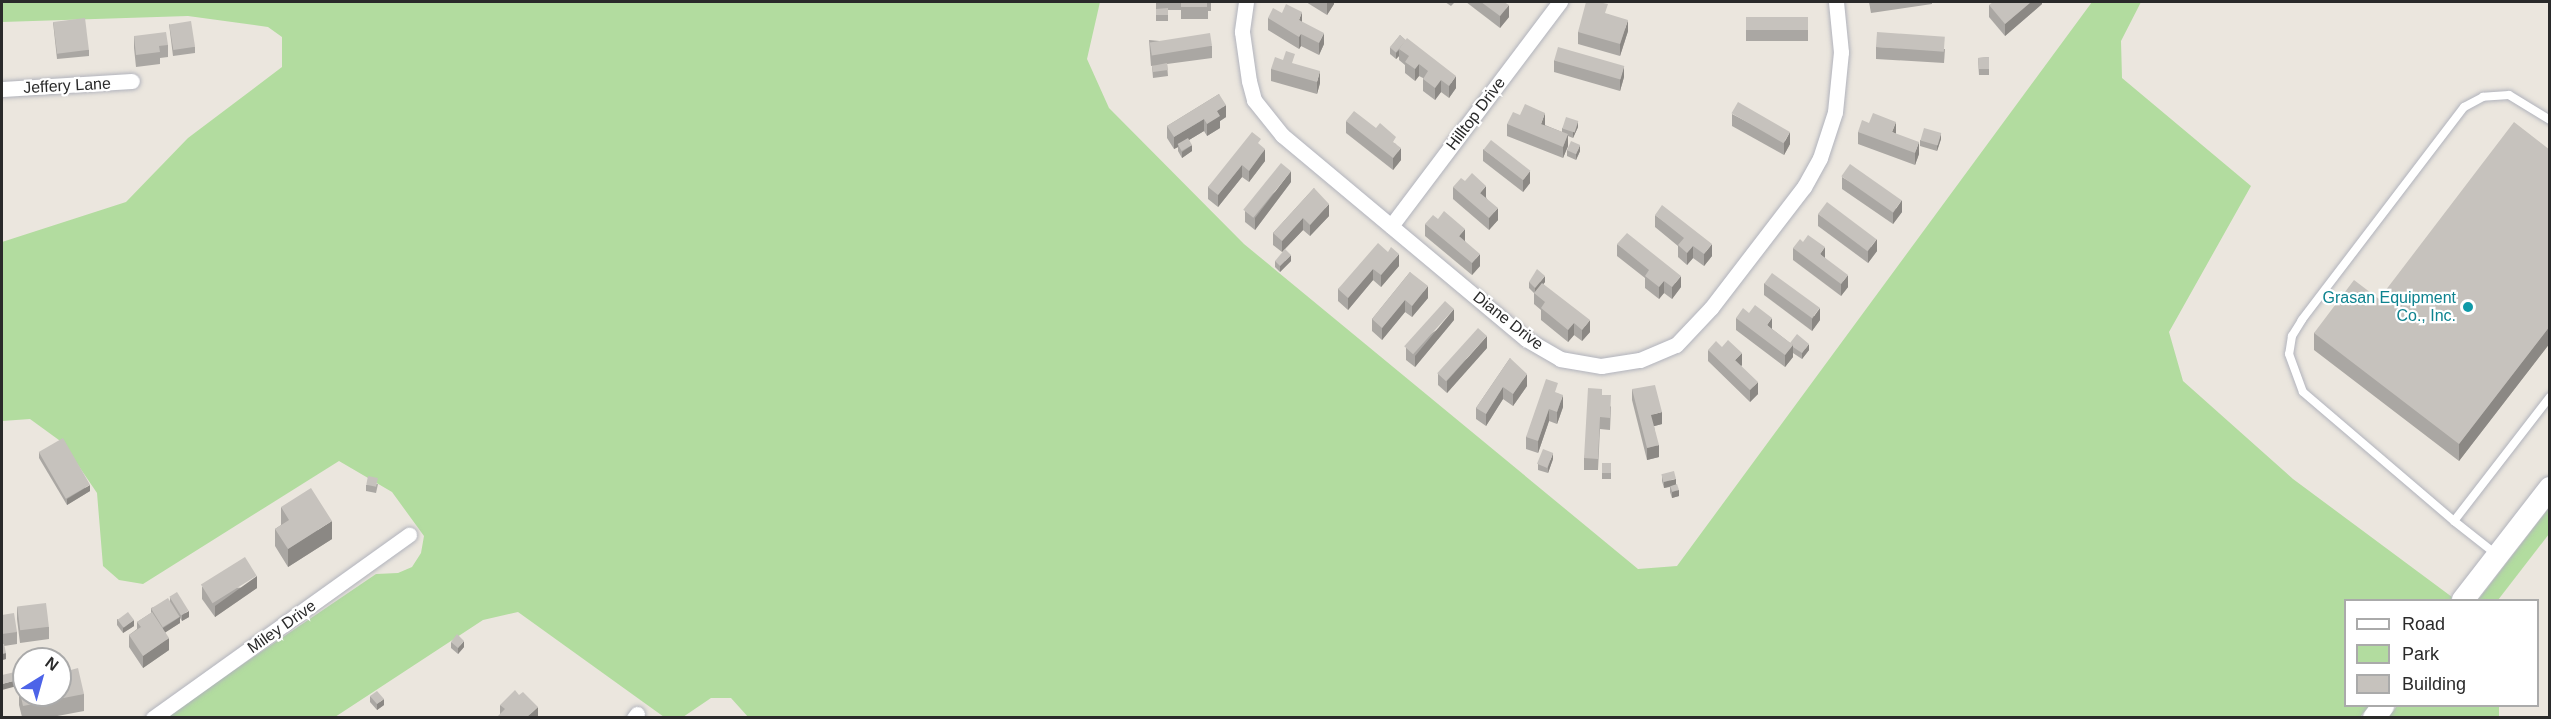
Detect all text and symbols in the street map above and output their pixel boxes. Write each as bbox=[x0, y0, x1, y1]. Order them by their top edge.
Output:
street label: Jeffery Lane bbox=[23, 74, 111, 98]
street label: Hilltop Drive bbox=[1442, 74, 1510, 154]
street label: Diane Drive bbox=[1469, 288, 1547, 354]
place label: Grasan Equipment Co., Inc. bbox=[2323, 288, 2456, 326]
marker: Grasan Equipment Co., Inc. bbox=[2461, 300, 2475, 314]
street label: Miley Drive bbox=[244, 596, 320, 658]
legend bbox=[2344, 599, 2539, 707]
text: Road bbox=[2402, 614, 2445, 634]
text: Park bbox=[2402, 644, 2439, 664]
north arrow bbox=[12, 647, 72, 707]
text: N bbox=[42, 654, 62, 674]
text: Building bbox=[2402, 674, 2466, 694]

